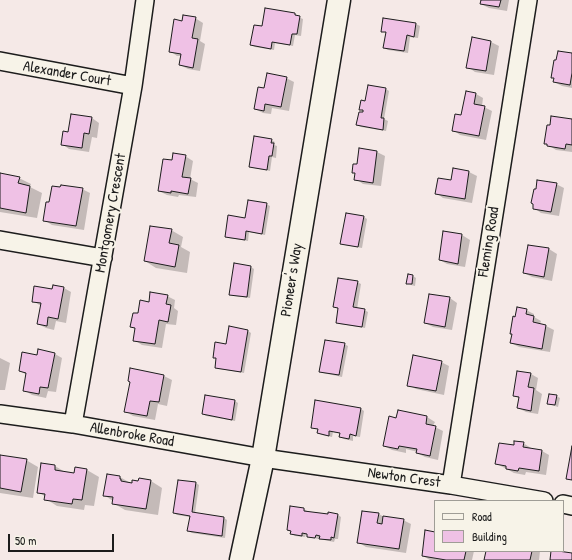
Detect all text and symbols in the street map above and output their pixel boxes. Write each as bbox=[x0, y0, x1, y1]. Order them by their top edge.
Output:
street label: Alexander Court bbox=[22, 57, 112, 91]
street label: Montgomery Crescent bbox=[92, 152, 130, 274]
street label: Fleming Road bbox=[475, 206, 503, 278]
street label: Pioneer's Way bbox=[277, 242, 307, 318]
street label: Allenbroke Road bbox=[89, 419, 175, 451]
street label: Newton Crest bbox=[366, 464, 442, 492]
legend bbox=[434, 500, 564, 552]
text: Road bbox=[472, 508, 492, 525]
scale bar bbox=[10, 526, 116, 552]
text: Building bbox=[472, 528, 507, 545]
text: 50 m bbox=[15, 532, 36, 549]

